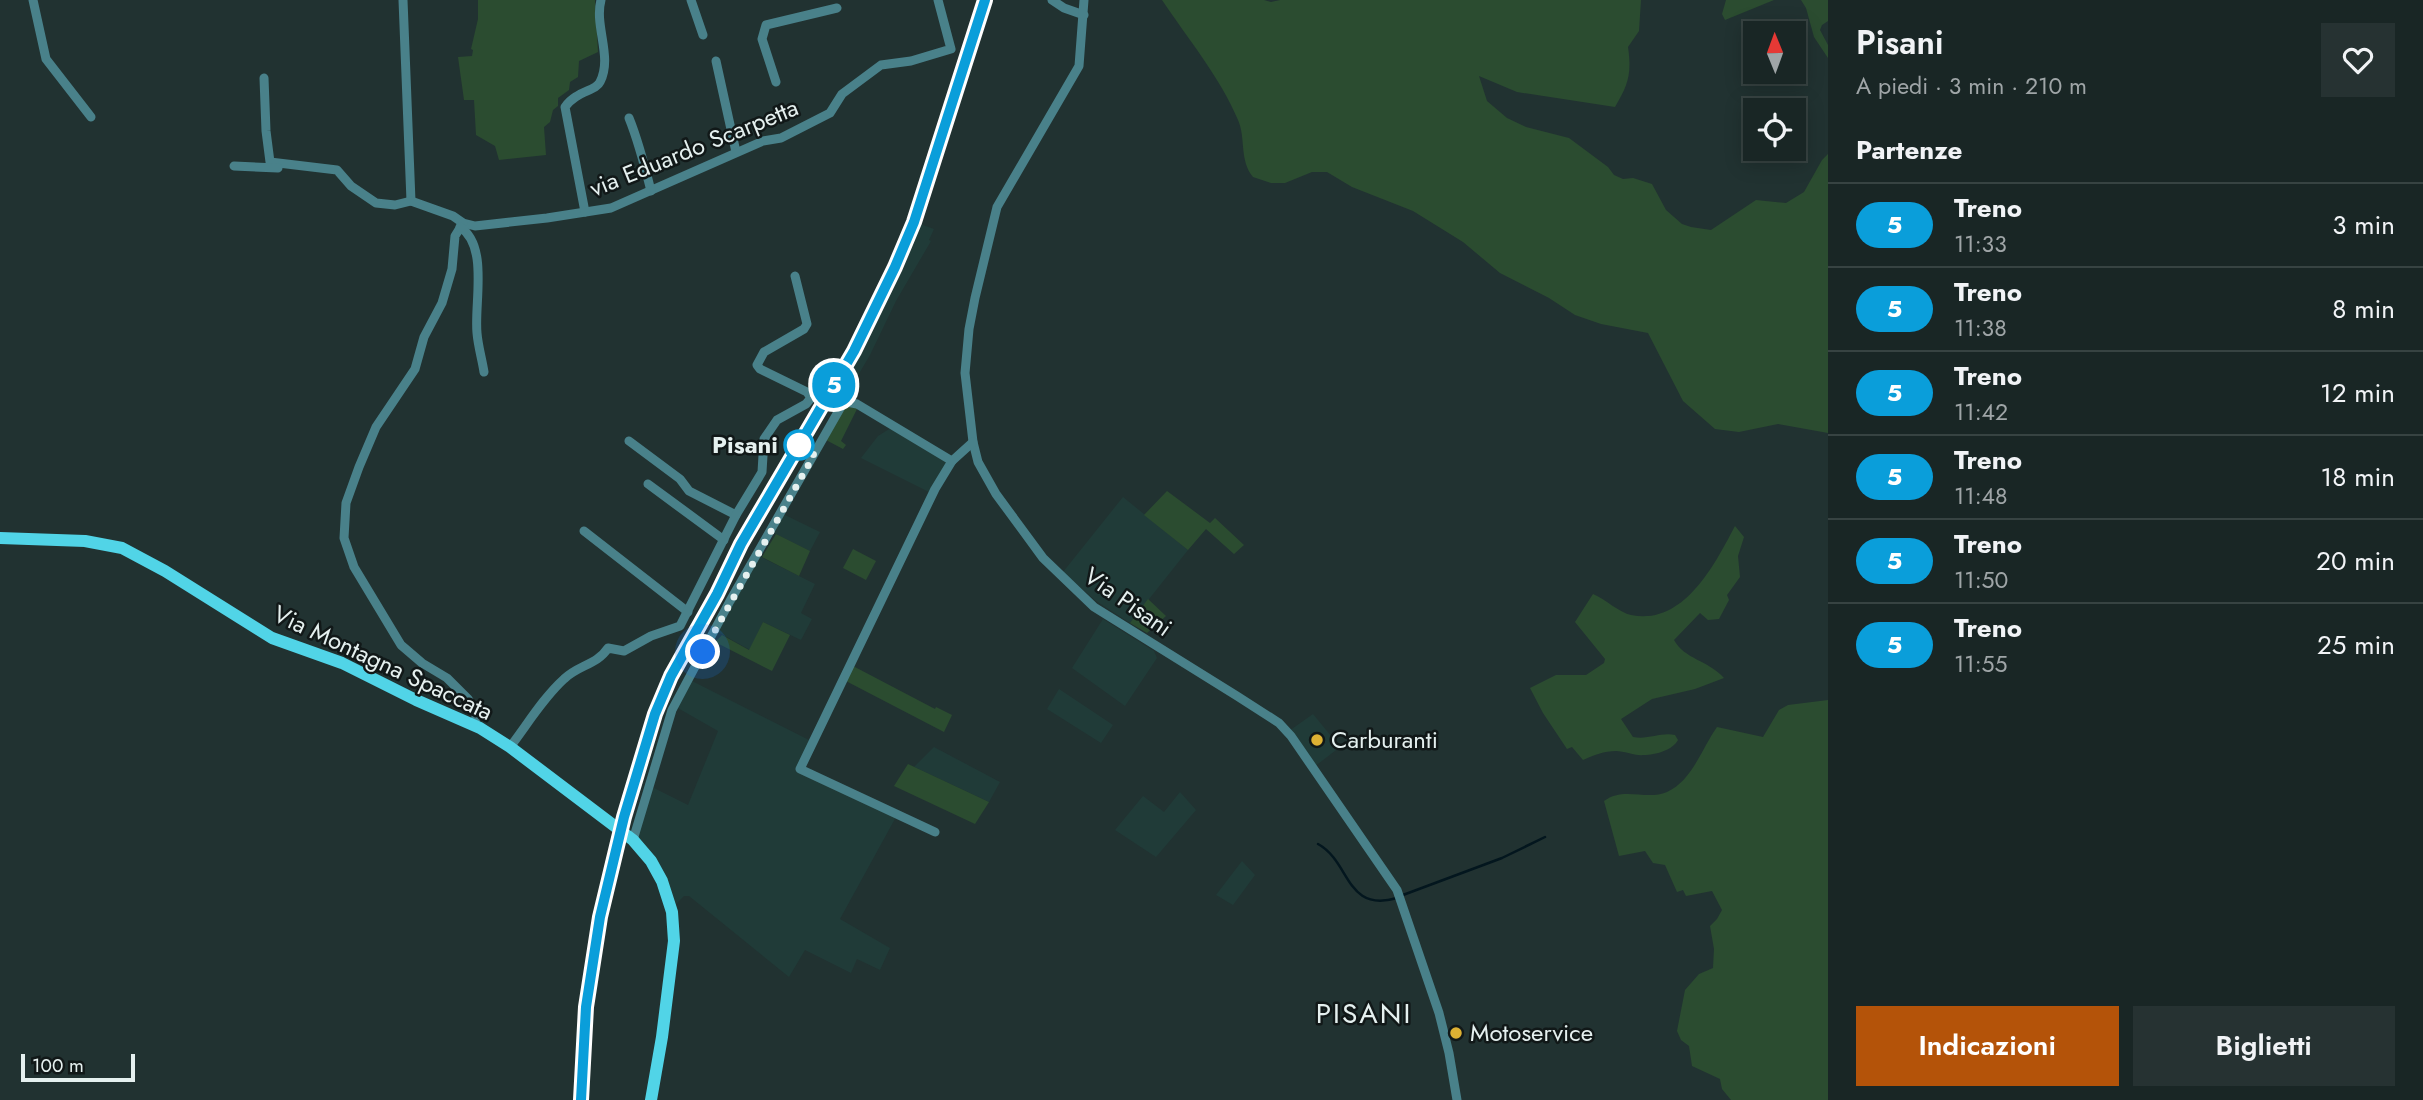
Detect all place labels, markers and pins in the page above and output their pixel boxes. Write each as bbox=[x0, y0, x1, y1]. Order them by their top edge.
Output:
place label: Pisani bbox=[712, 427, 778, 462]
marker: Pisani bbox=[784, 430, 814, 460]
place label: Carburanti bbox=[1331, 722, 1438, 757]
marker: Carburanti bbox=[1309, 732, 1325, 748]
place label: Motoservice bbox=[1470, 1015, 1593, 1050]
marker: Motoservice bbox=[1448, 1025, 1464, 1041]

